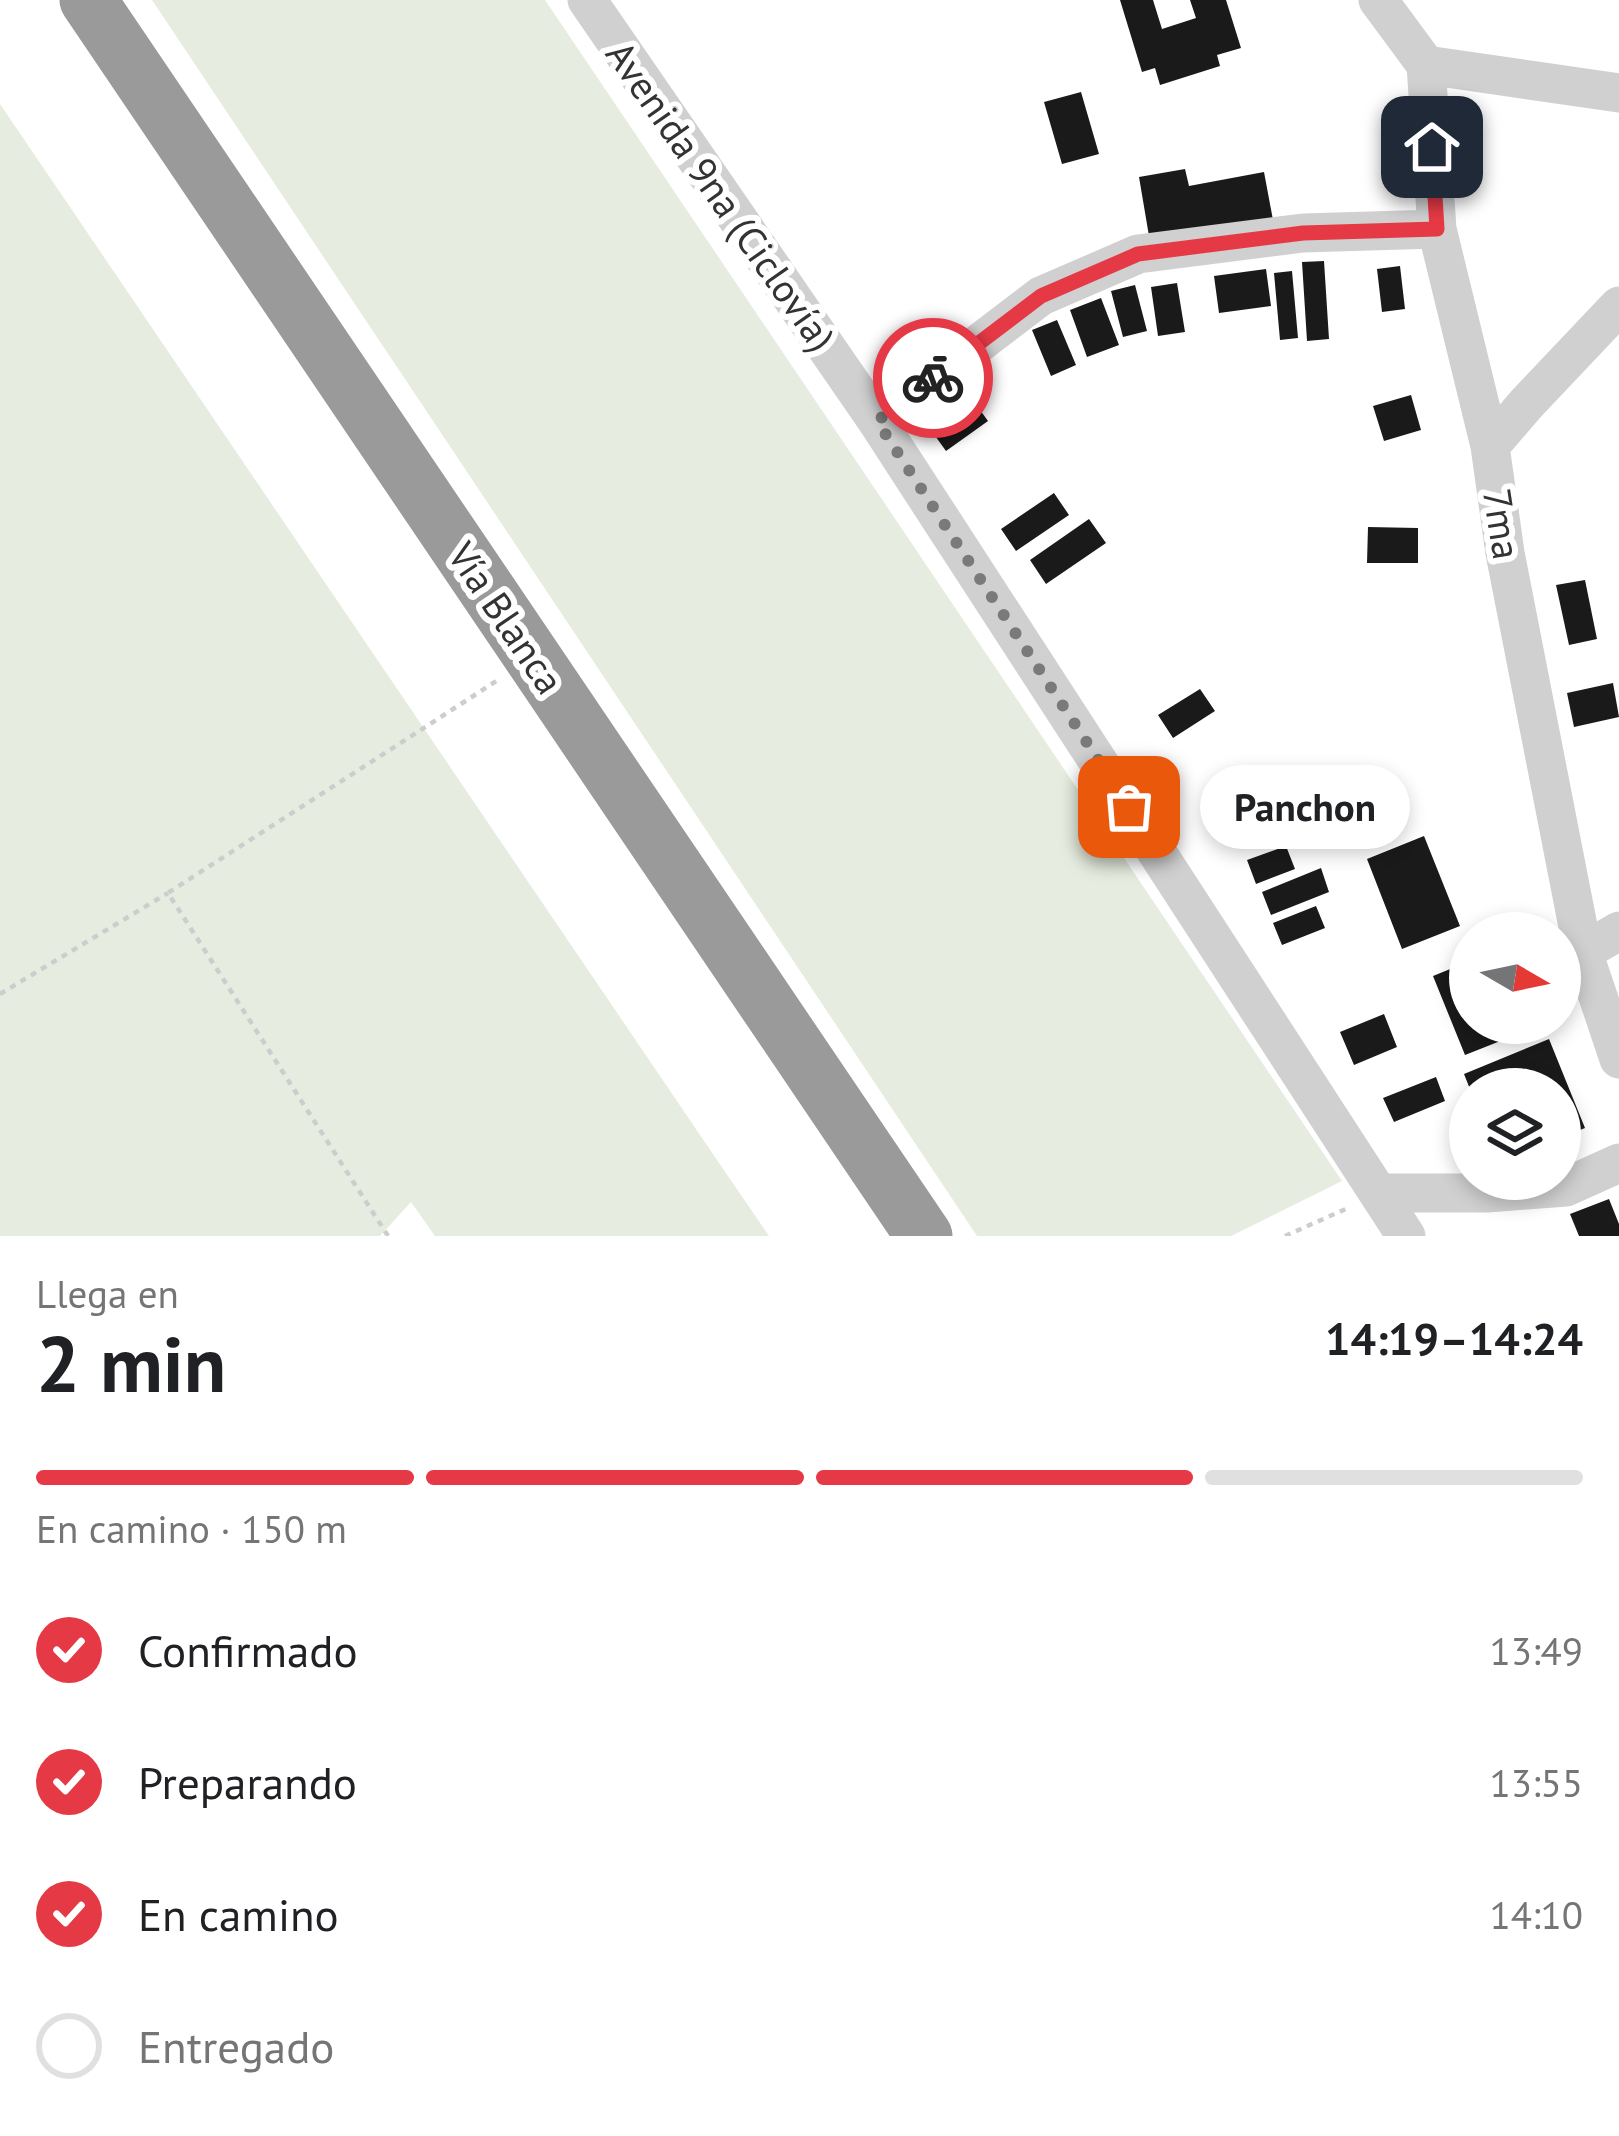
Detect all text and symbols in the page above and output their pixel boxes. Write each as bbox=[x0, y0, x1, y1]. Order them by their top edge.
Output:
street label: Avenida 9na (Ciclovía) bbox=[595, 31, 848, 361]
pin bbox=[1381, 96, 1483, 198]
icon: home bbox=[1399, 114, 1465, 180]
courier bbox=[873, 318, 993, 438]
icon: bike bbox=[900, 345, 966, 411]
street label: 7ma bbox=[1472, 485, 1533, 563]
street label: Vía Blanca bbox=[437, 531, 576, 703]
pin bbox=[1078, 756, 1180, 858]
callout: Panchon bbox=[1201, 765, 1411, 849]
icon: bag bbox=[1096, 774, 1162, 840]
text: Panchon bbox=[1234, 781, 1376, 832]
north arrow bbox=[1449, 912, 1581, 1044]
map controls bbox=[1449, 912, 1581, 1200]
button: layers bbox=[1449, 1068, 1581, 1200]
text: Llega en bbox=[36, 1268, 179, 1319]
text: 14:19–14:24 bbox=[1325, 1309, 1583, 1367]
text: 2 min bbox=[36, 1313, 226, 1414]
text: En camino · 150 m bbox=[36, 1503, 347, 1554]
icon: check bbox=[36, 1617, 102, 1683]
text: Confirmado bbox=[138, 1621, 358, 1679]
text: 13:49 bbox=[1489, 1625, 1583, 1676]
icon: check bbox=[36, 1749, 102, 1815]
text: Preparando bbox=[138, 1753, 357, 1811]
text: 13:55 bbox=[1489, 1757, 1583, 1808]
icon: check bbox=[36, 1881, 102, 1947]
text: En camino bbox=[138, 1885, 339, 1943]
text: 14:10 bbox=[1489, 1889, 1583, 1940]
text: Entregado bbox=[138, 2017, 334, 2075]

